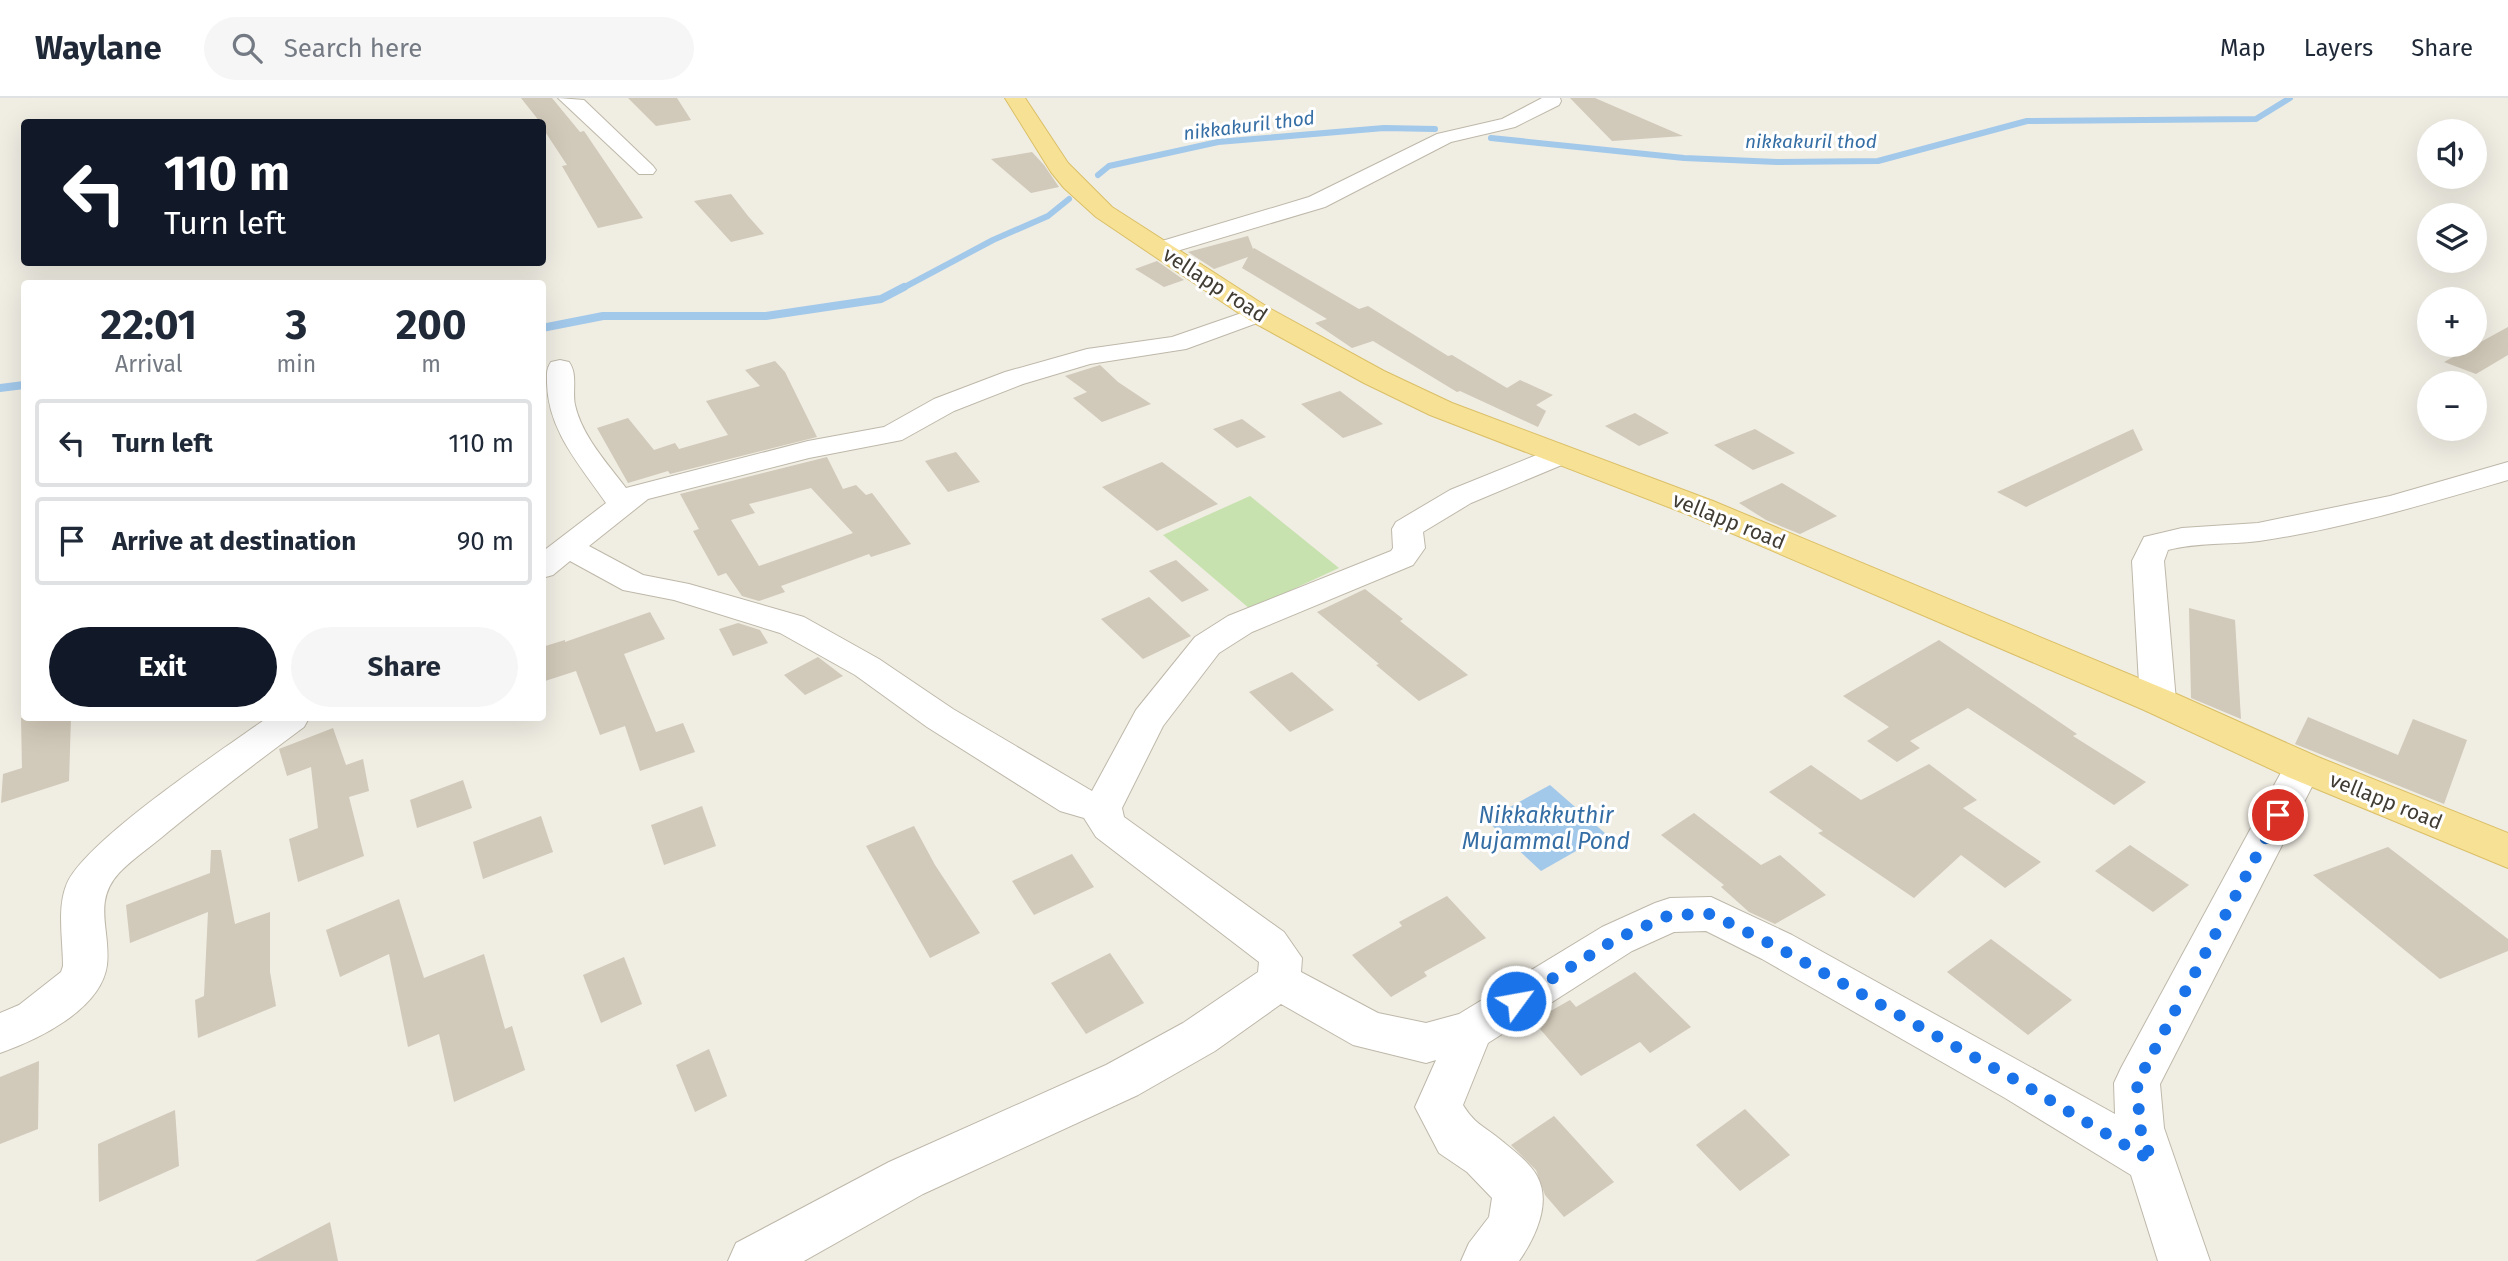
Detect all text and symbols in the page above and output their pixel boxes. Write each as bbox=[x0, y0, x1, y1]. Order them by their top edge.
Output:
search box bbox=[204, 17, 694, 80]
text: Waylane bbox=[35, 28, 162, 68]
icon: search bbox=[228, 29, 266, 67]
text: Search here bbox=[284, 33, 423, 64]
text: Map bbox=[2220, 34, 2266, 62]
text: Layers bbox=[2304, 34, 2373, 62]
text: Share bbox=[2411, 34, 2473, 62]
water label: nikkakuril thod bbox=[1182, 106, 1316, 145]
map controls bbox=[2417, 119, 2487, 441]
button: sound bbox=[2417, 119, 2487, 189]
water label: nikkakuril thod bbox=[1745, 130, 1877, 153]
text: 110 m bbox=[164, 144, 290, 203]
icon: left bbox=[49, 147, 140, 238]
button: layers bbox=[2417, 203, 2487, 273]
text: Turn left bbox=[164, 204, 286, 242]
street label: vellapp road bbox=[1158, 242, 1272, 328]
button: + bbox=[2417, 287, 2487, 357]
text: 22:01 bbox=[100, 300, 197, 350]
text: 3 bbox=[285, 300, 307, 350]
text: 200 bbox=[396, 300, 467, 350]
text: Arrival bbox=[115, 350, 182, 378]
text: min bbox=[277, 350, 316, 378]
text: m bbox=[421, 350, 441, 378]
button: − bbox=[2417, 371, 2487, 441]
icon: left bbox=[53, 424, 91, 462]
text: Turn left bbox=[112, 428, 213, 459]
text: 110 m bbox=[448, 428, 514, 459]
street label: vellapp road bbox=[1669, 487, 1789, 555]
icon: arrive bbox=[53, 522, 91, 560]
text: Arrive at destination bbox=[112, 526, 356, 557]
text: 90 m bbox=[457, 526, 514, 557]
button: Exit bbox=[49, 627, 277, 707]
button: Share bbox=[291, 627, 518, 707]
street label: vellapp road bbox=[2326, 767, 2446, 835]
pin bbox=[2248, 785, 2308, 845]
icon: arrive bbox=[2259, 796, 2297, 834]
water label: Nikkakkuthir Mujammal Pond bbox=[1462, 801, 1630, 855]
position arrow bbox=[1479, 964, 1553, 1038]

